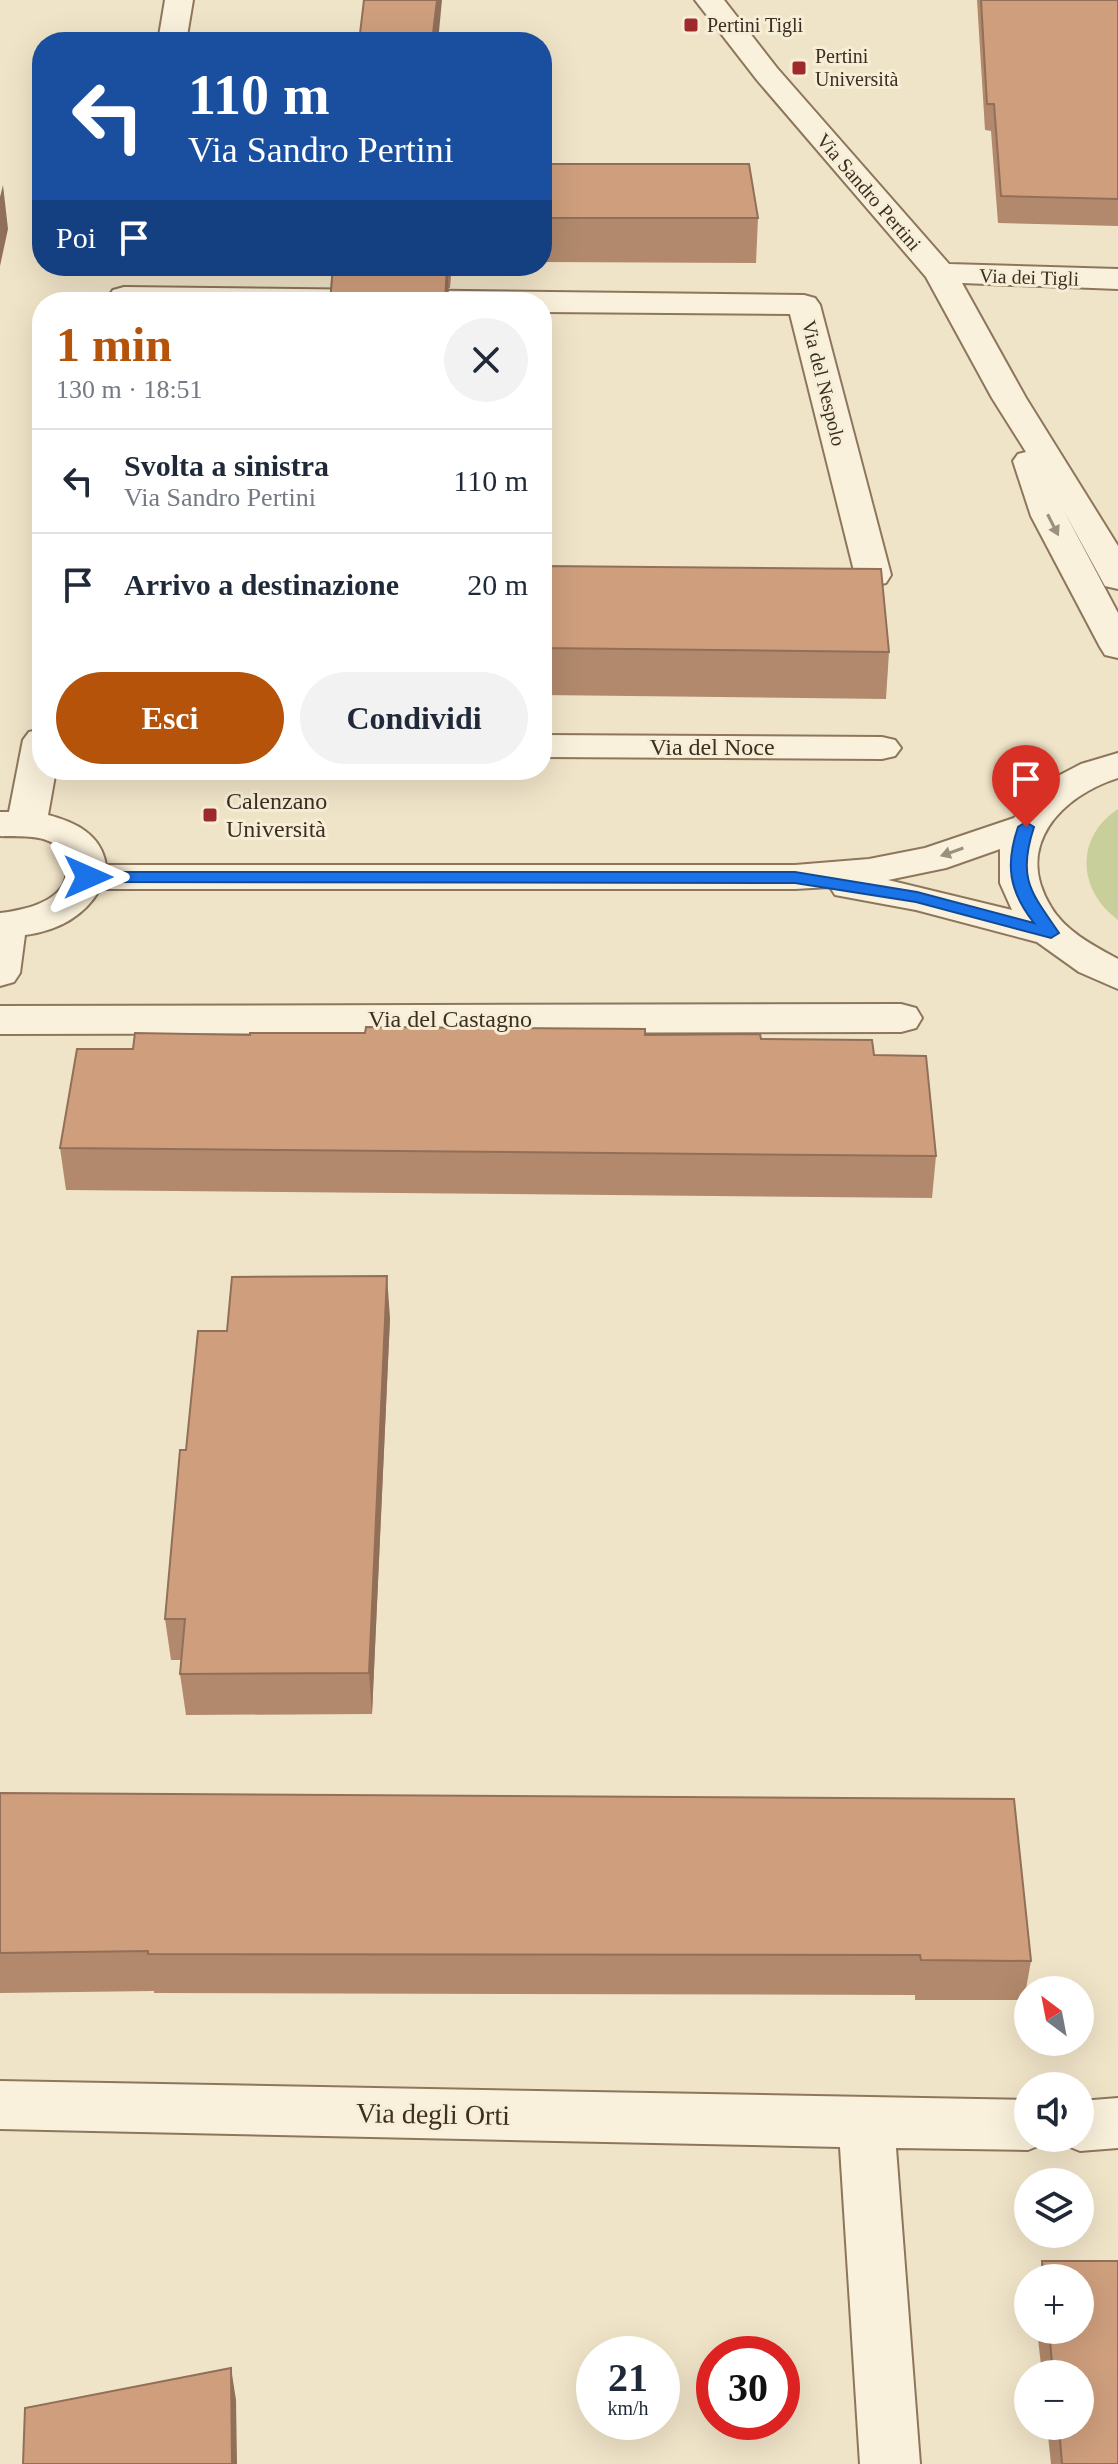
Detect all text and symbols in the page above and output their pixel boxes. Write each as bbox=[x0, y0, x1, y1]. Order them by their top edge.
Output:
place label: Pertini Tigli bbox=[707, 14, 804, 37]
marker: Pertini Tigli bbox=[682, 16, 700, 34]
place label: Pertini Università bbox=[815, 45, 898, 90]
marker: Pertini Università bbox=[790, 59, 808, 77]
icon: left bbox=[56, 64, 160, 168]
text: 110 m bbox=[188, 64, 330, 126]
street label: Via Sandro Pertini bbox=[812, 129, 926, 255]
text: Via Sandro Pertini bbox=[188, 130, 454, 170]
icon: arrive bbox=[112, 216, 156, 260]
text: Poi bbox=[56, 221, 96, 254]
street label: Via dei Tigli bbox=[979, 264, 1080, 291]
text: 1 min bbox=[56, 318, 172, 371]
button: close bbox=[444, 318, 528, 402]
street label: Via del Nespolo bbox=[797, 318, 850, 448]
text: 130 m · 18:51 bbox=[56, 375, 203, 404]
text: Svolta a sinistra bbox=[124, 449, 329, 482]
icon: left bbox=[56, 459, 100, 503]
text: 110 m bbox=[453, 464, 528, 497]
text: Via Sandro Pertini bbox=[124, 483, 316, 512]
one-way arrow bbox=[1046, 513, 1060, 536]
icon: arrive bbox=[56, 563, 100, 607]
text: Arrivo a destinazione bbox=[124, 568, 399, 601]
text: 20 m bbox=[467, 568, 528, 601]
button: Esci bbox=[56, 672, 284, 764]
button: Condividi bbox=[300, 672, 528, 764]
street label: Via del Noce bbox=[649, 734, 775, 760]
pin bbox=[992, 745, 1060, 827]
icon: arrive bbox=[1004, 757, 1048, 801]
place label: Calenzano Università bbox=[226, 788, 327, 842]
marker: Calenzano Università bbox=[201, 806, 219, 824]
position arrow bbox=[46, 835, 130, 919]
one-way arrow bbox=[939, 846, 963, 859]
street label: Via del Castagno bbox=[368, 1006, 532, 1032]
north arrow bbox=[1014, 1976, 1094, 2056]
map controls bbox=[1014, 1976, 1094, 2440]
button: sound bbox=[1014, 2072, 1094, 2152]
street label: Via degli Orti bbox=[356, 2097, 510, 2131]
button: layers bbox=[1014, 2168, 1094, 2248]
button: + bbox=[1014, 2264, 1094, 2344]
speed limit sign: 30 bbox=[696, 2336, 800, 2440]
text: 21 bbox=[608, 2355, 648, 2400]
button: − bbox=[1014, 2360, 1094, 2440]
text: km/h bbox=[607, 2397, 649, 2419]

